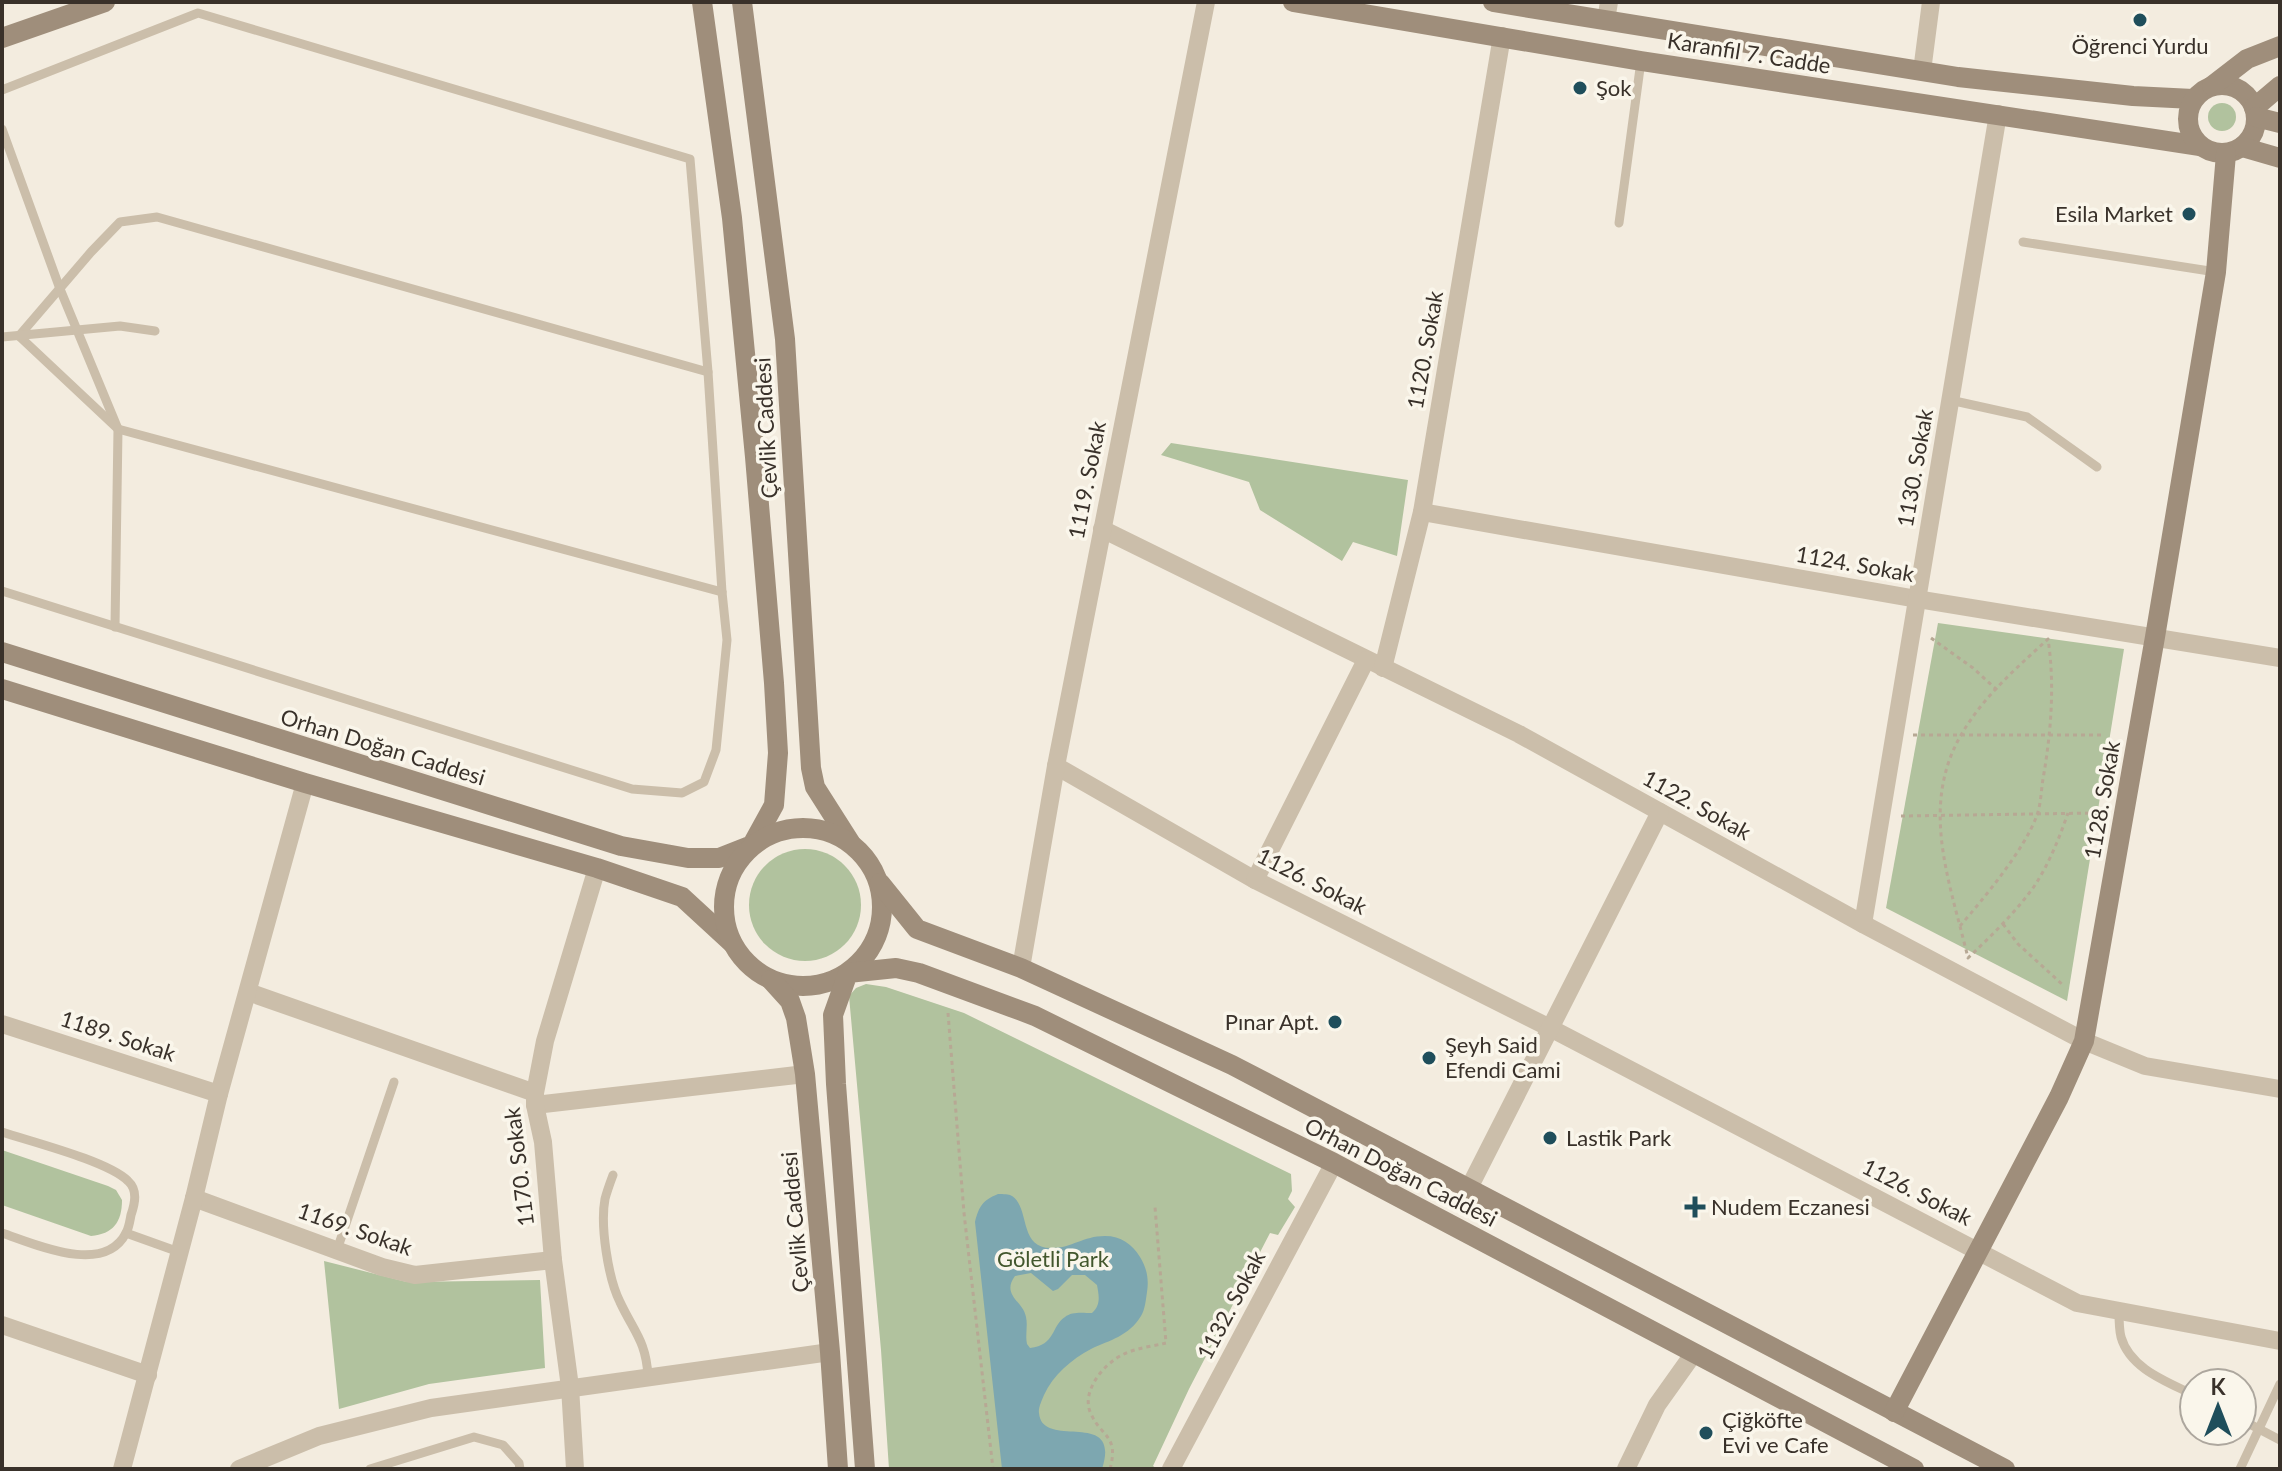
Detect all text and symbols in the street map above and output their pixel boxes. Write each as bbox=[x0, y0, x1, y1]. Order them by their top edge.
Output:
marker: Öğrenci Yurdu bbox=[2131, 11, 2149, 29]
street label: Karanfil 7. Cadde bbox=[1665, 26, 1833, 79]
place label: Öğrenci Yurdu bbox=[2071, 32, 2209, 59]
place label: Şok bbox=[1596, 74, 1632, 101]
marker: Şok bbox=[1571, 79, 1589, 97]
place label: Esila Market bbox=[2055, 200, 2173, 227]
marker: Esila Market bbox=[2180, 205, 2198, 223]
street label: 1120. Sokak bbox=[1401, 288, 1448, 411]
street label: Çevlik Caddesi bbox=[748, 357, 783, 499]
street label: 1130. Sokak bbox=[1891, 406, 1938, 529]
street label: 1119. Sokak bbox=[1062, 418, 1111, 541]
street label: 1124. Sokak bbox=[1794, 540, 1917, 587]
street label: Orhan Doğan Caddesi bbox=[278, 703, 489, 790]
street label: 1128. Sokak bbox=[2078, 738, 2125, 861]
street label: 1122. Sokak bbox=[1638, 764, 1757, 846]
street label: 1126. Sokak bbox=[1253, 841, 1372, 920]
street label: 1189. Sokak bbox=[57, 1004, 180, 1067]
place label: Pınar Apt. bbox=[1225, 1008, 1319, 1035]
marker: Pınar Apt. bbox=[1326, 1013, 1344, 1031]
place label: Şeyh Said Efendi Cami bbox=[1445, 1031, 1561, 1083]
marker: Şeyh Said Efendi Cami bbox=[1420, 1049, 1438, 1067]
street label: 1170. Sokak bbox=[498, 1105, 539, 1228]
street label: Orhan Doğan Caddesi bbox=[1300, 1111, 1502, 1232]
place label: Lastik Park bbox=[1566, 1124, 1672, 1151]
marker: Lastik Park bbox=[1541, 1129, 1559, 1147]
street label: Çevlik Caddesi bbox=[775, 1151, 814, 1294]
street label: 1126. Sokak bbox=[1858, 1152, 1977, 1231]
place label: Nudem Eczanesi bbox=[1711, 1193, 1870, 1220]
street label: 1169. Sokak bbox=[294, 1196, 417, 1261]
marker: Nudem Eczanesi bbox=[1686, 1198, 1704, 1216]
park label: Göletli Park bbox=[997, 1245, 1110, 1272]
street label: 1132. Sokak bbox=[1191, 1245, 1271, 1364]
north arrow bbox=[2178, 1367, 2258, 1447]
text: K bbox=[2210, 1373, 2226, 1400]
place label: Çiğköfte Evi ve Cafe bbox=[1722, 1406, 1829, 1458]
marker: Çiğköfte Evi ve Cafe bbox=[1697, 1424, 1715, 1442]

